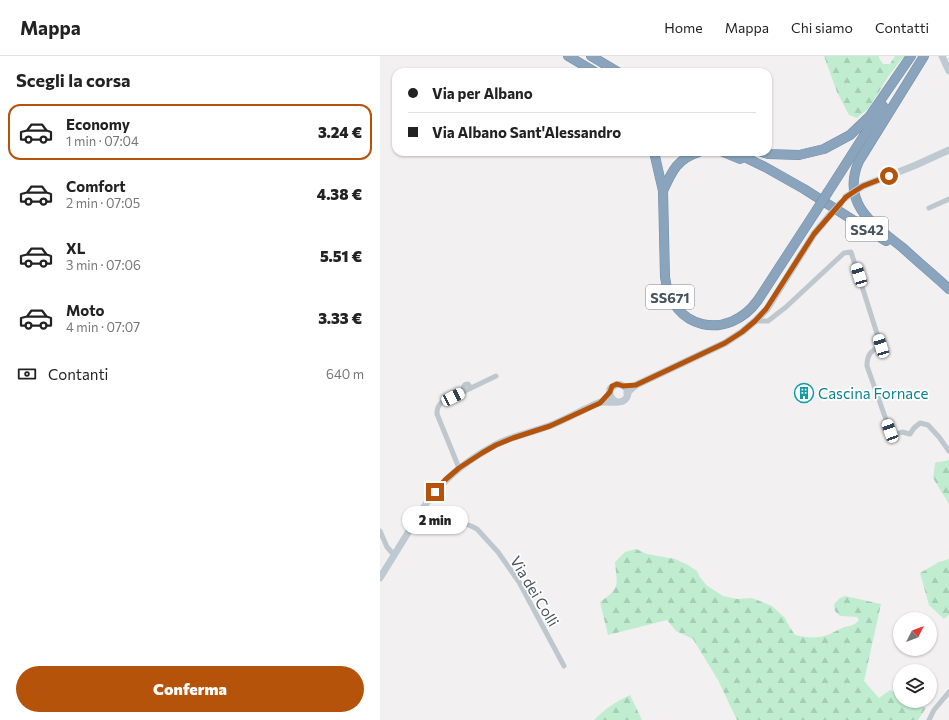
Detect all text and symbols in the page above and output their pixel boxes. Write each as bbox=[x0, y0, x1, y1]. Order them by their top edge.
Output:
text: Mappa bbox=[20, 16, 81, 39]
text: Home bbox=[664, 19, 703, 36]
text: Mappa bbox=[725, 19, 769, 36]
text: Chi siamo bbox=[791, 19, 853, 36]
text: Contatti bbox=[875, 19, 929, 36]
text: Scegli la corsa bbox=[16, 69, 131, 91]
text: Via per Albano bbox=[432, 84, 533, 102]
icon: car bbox=[18, 114, 54, 150]
text: Economy bbox=[66, 115, 130, 133]
text: 3.24 € bbox=[318, 123, 362, 141]
text: Via Albano Sant'Alessandro bbox=[432, 123, 621, 141]
text: 1 min · 07:04 bbox=[66, 133, 139, 149]
route start bbox=[880, 167, 898, 185]
icon: car bbox=[18, 176, 54, 212]
text: Comfort bbox=[66, 177, 126, 195]
text: 4.38 € bbox=[317, 185, 362, 203]
text: 2 min · 07:05 bbox=[66, 195, 140, 211]
road number: SS42 bbox=[846, 217, 888, 241]
icon: car bbox=[18, 238, 54, 274]
text: XL bbox=[66, 239, 85, 257]
text: 5.51 € bbox=[320, 247, 362, 265]
text: 3 min · 07:06 bbox=[66, 257, 141, 273]
car bbox=[850, 262, 868, 288]
road number: SS671 bbox=[646, 285, 694, 309]
icon: car bbox=[18, 300, 54, 336]
text: Moto bbox=[66, 301, 105, 319]
text: 3.33 € bbox=[318, 309, 362, 327]
text: 4 min · 07:07 bbox=[66, 319, 140, 335]
car bbox=[872, 333, 890, 359]
icon: cash bbox=[16, 363, 38, 385]
text: Contanti bbox=[48, 365, 108, 383]
text: 640 m bbox=[326, 366, 364, 382]
building icon: Cascina Fornace bbox=[793, 382, 815, 404]
place label: Cascina Fornace bbox=[818, 384, 929, 402]
car bbox=[440, 386, 466, 408]
car bbox=[880, 418, 900, 444]
route end bbox=[426, 483, 444, 501]
callout: 2 min bbox=[402, 506, 468, 534]
text: 2 min bbox=[419, 512, 451, 528]
street label: Via dei Colli bbox=[507, 553, 563, 629]
north arrow bbox=[893, 612, 937, 656]
map controls bbox=[893, 612, 937, 708]
button: layers bbox=[893, 664, 937, 708]
button: Conferma bbox=[16, 666, 364, 712]

